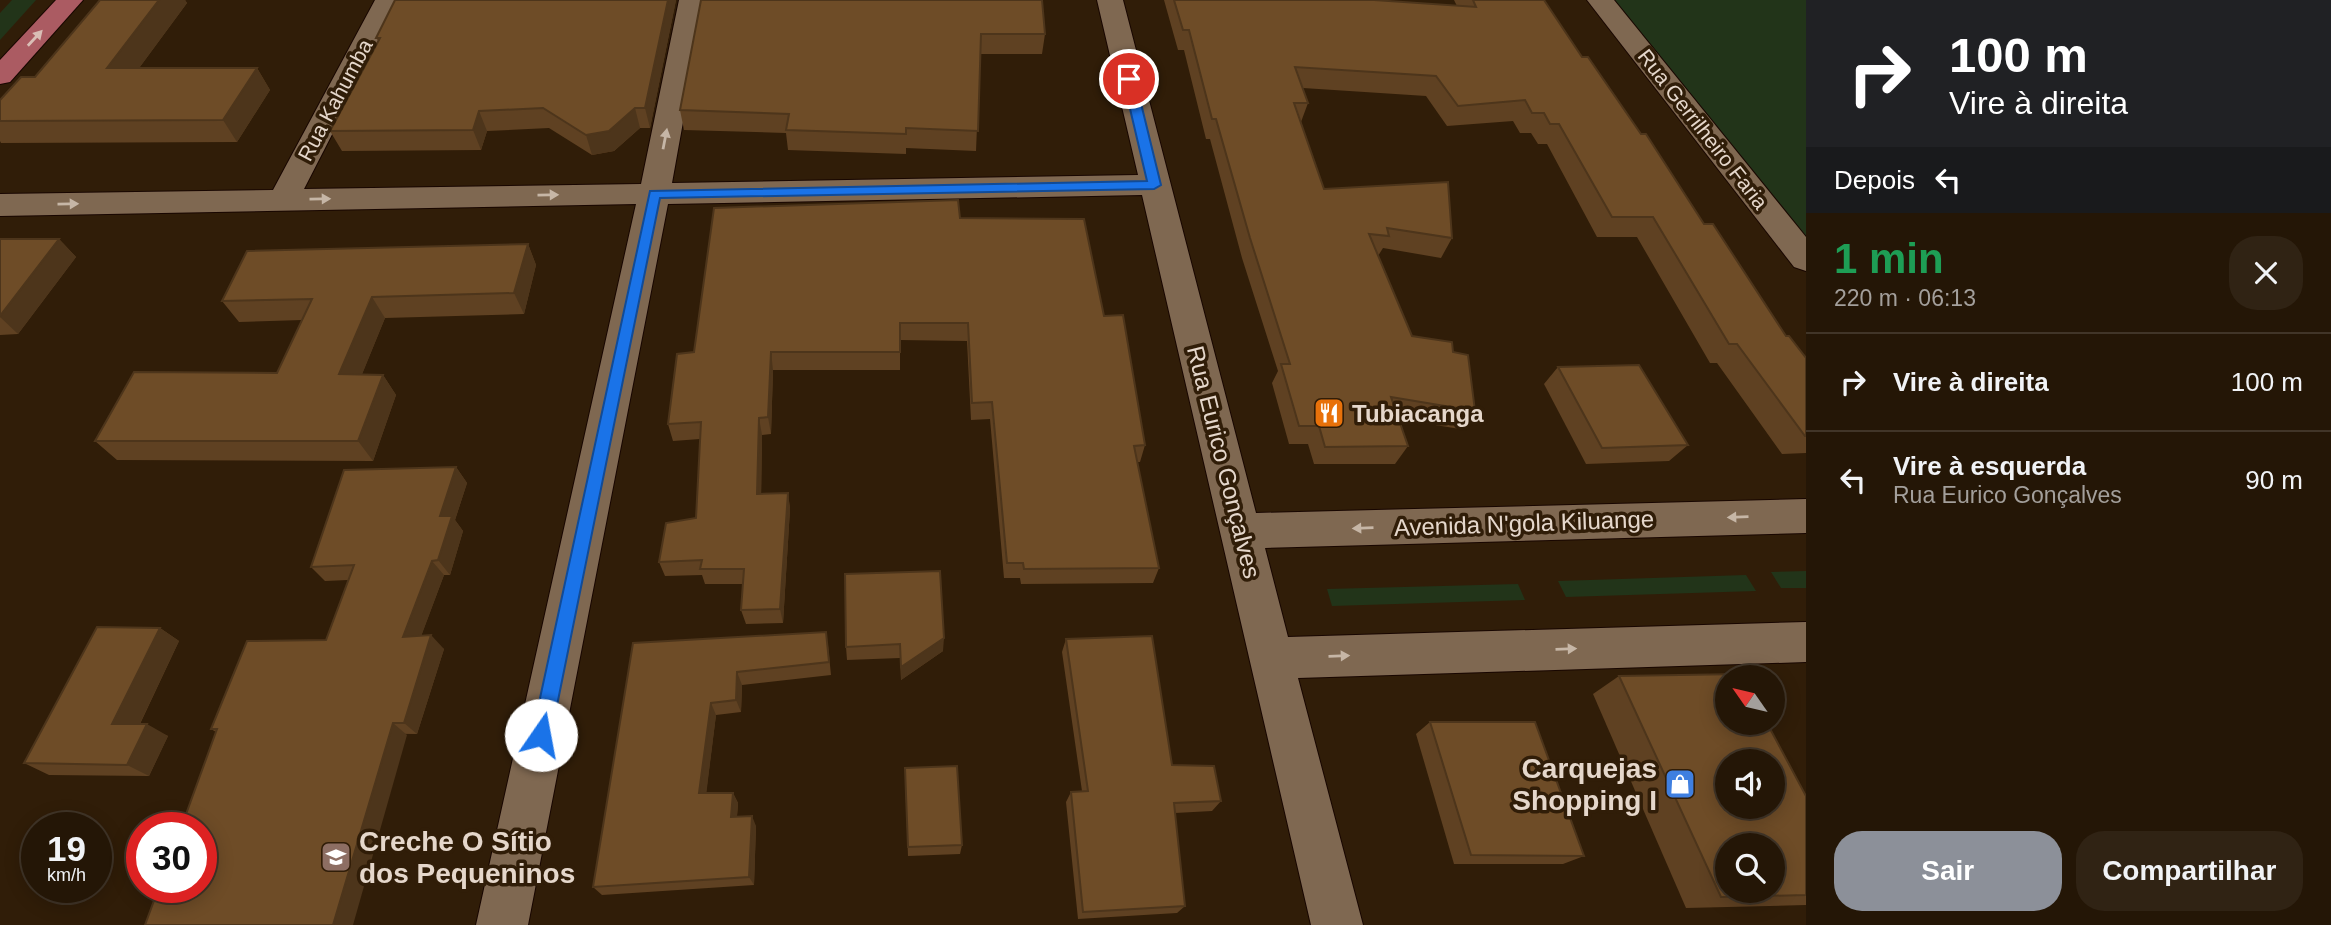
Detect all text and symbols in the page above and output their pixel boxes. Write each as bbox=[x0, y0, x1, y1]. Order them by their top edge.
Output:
icon: right bbox=[1834, 28, 1925, 119]
text: 100 m bbox=[1949, 28, 2088, 82]
one-way arrow bbox=[27, 29, 43, 47]
street label: Rua Kahumba bbox=[293, 35, 377, 165]
street label: Rua Gerrilheiro Faria bbox=[1634, 45, 1773, 214]
pin bbox=[1099, 49, 1159, 109]
icon: arrive bbox=[1110, 60, 1148, 98]
text: Vire à direita bbox=[1949, 85, 2128, 121]
one-way arrow bbox=[660, 128, 671, 150]
icon: left bbox=[1929, 161, 1967, 199]
text: Depois bbox=[1834, 165, 1915, 195]
one-way arrow bbox=[537, 190, 559, 201]
one-way arrow bbox=[309, 193, 331, 205]
one-way arrow bbox=[57, 198, 79, 209]
text: 1 min bbox=[1834, 235, 1944, 282]
button: close bbox=[2229, 236, 2303, 310]
text: 220 m · 06:13 bbox=[1834, 285, 1976, 311]
street label: Rua Eurico Gonçalves bbox=[1182, 343, 1266, 581]
icon: right bbox=[1834, 363, 1872, 401]
text: Vire à direita bbox=[1893, 367, 2049, 397]
text: 100 m bbox=[2231, 367, 2303, 397]
restaurant icon: Tubiacanga bbox=[1312, 396, 1346, 430]
place label: Tubiacanga bbox=[1352, 400, 1484, 427]
text: Vire à esquerda bbox=[1893, 451, 2086, 481]
icon: left bbox=[1834, 461, 1872, 499]
text: 90 m bbox=[2245, 465, 2303, 495]
text: Rua Eurico Gonçalves bbox=[1893, 482, 2122, 508]
street label: Avenida N'gola Kiluange bbox=[1393, 505, 1655, 541]
one-way arrow bbox=[1727, 512, 1749, 523]
one-way arrow bbox=[1352, 522, 1374, 534]
one-way arrow bbox=[1555, 644, 1577, 655]
one-way arrow bbox=[1328, 650, 1350, 662]
north arrow bbox=[1715, 665, 1785, 735]
map controls bbox=[1715, 665, 1785, 903]
position arrow bbox=[504, 698, 578, 772]
button: sound bbox=[1715, 749, 1785, 819]
place label: Carquejas Shopping I bbox=[1512, 753, 1657, 816]
shop icon: Carquejas Shopping I bbox=[1663, 767, 1697, 801]
speed limit sign: 30 bbox=[126, 812, 217, 903]
place label: Creche O Sítio dos Pequeninos bbox=[359, 826, 575, 889]
text: 19 bbox=[47, 829, 86, 868]
button: Sair bbox=[1834, 831, 2062, 911]
button: Compartilhar bbox=[2076, 831, 2303, 911]
button: search bbox=[1715, 833, 1785, 903]
school or university icon: Creche O Sítio dos Pequeninos bbox=[319, 840, 353, 874]
text: km/h bbox=[47, 865, 86, 885]

